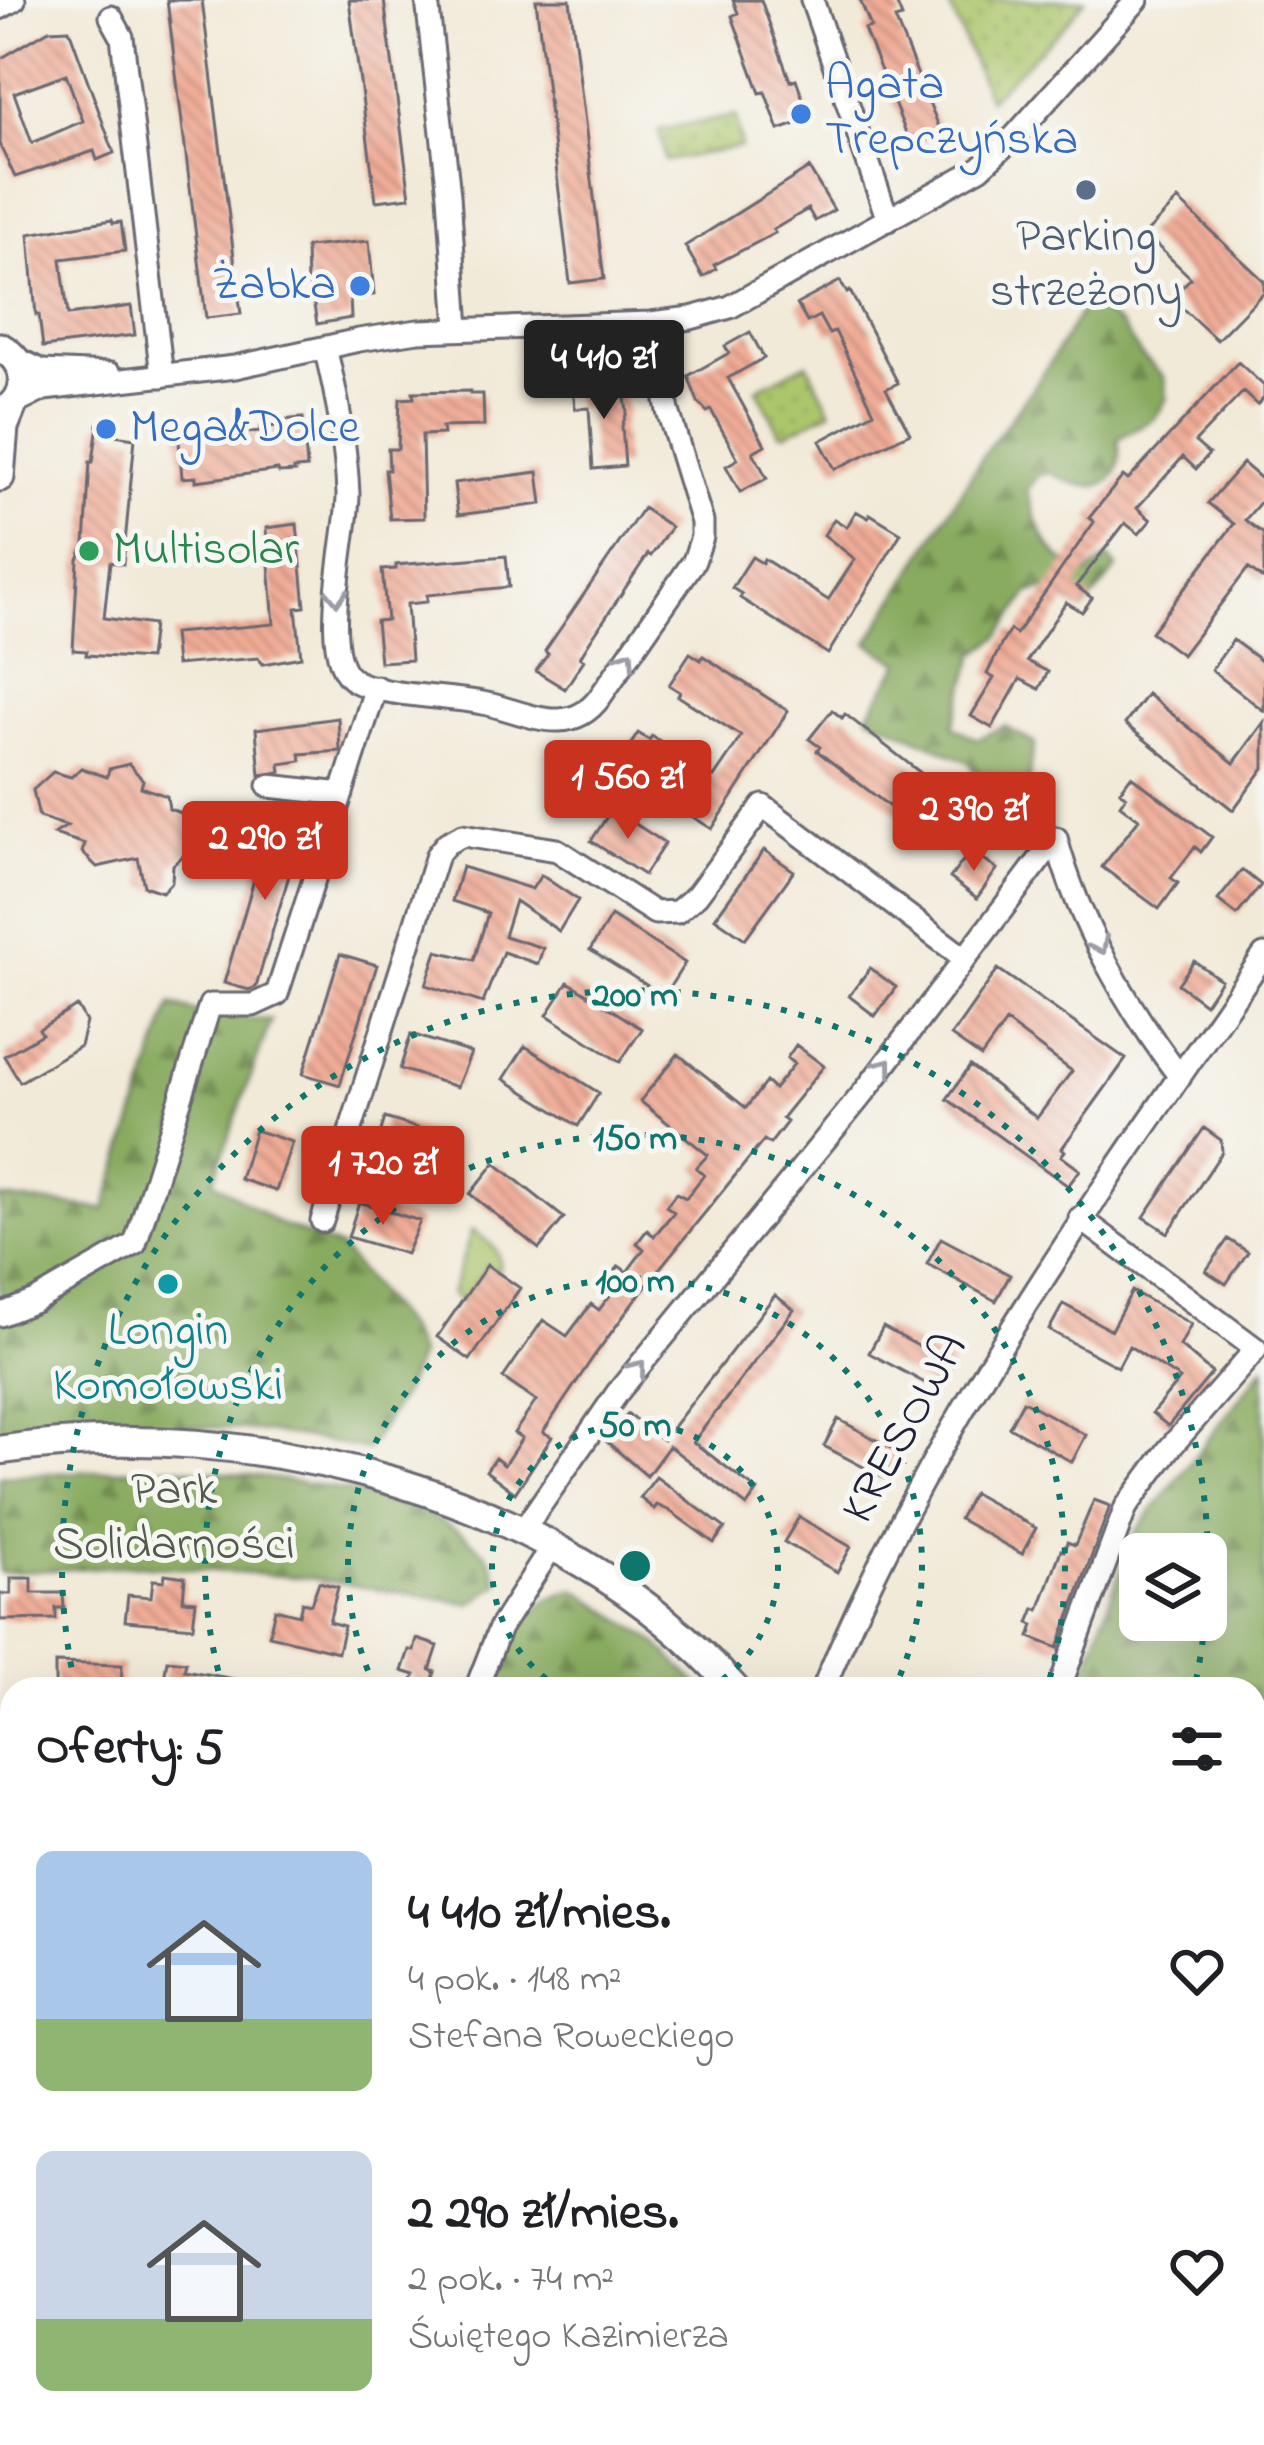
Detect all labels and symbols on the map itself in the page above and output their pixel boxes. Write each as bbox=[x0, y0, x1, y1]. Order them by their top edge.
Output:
place label: Agata Trepczyńska bbox=[825, 51, 1078, 176]
marker: Agata Trepczyńska bbox=[788, 101, 814, 127]
marker: Parking strzeżony bbox=[1073, 177, 1099, 203]
place label: Parking strzeżony bbox=[990, 203, 1182, 328]
place label: Żabka bbox=[212, 251, 336, 321]
marker: Żabka bbox=[347, 273, 373, 299]
pin: 4 410 zł bbox=[480, 320, 728, 422]
place label: Mega&Dolce bbox=[130, 394, 360, 465]
marker: Mega&Dolce bbox=[93, 416, 119, 442]
place label: Multisolar bbox=[113, 516, 299, 586]
marker: Multisolar bbox=[76, 538, 102, 564]
one-way arrow bbox=[324, 588, 350, 607]
one-way arrow bbox=[613, 649, 635, 671]
pin: 1 560 zł bbox=[504, 740, 752, 842]
pin: 2 390 zł bbox=[850, 772, 1098, 874]
pin: 2 290 zł bbox=[141, 801, 389, 903]
one-way arrow bbox=[1086, 933, 1109, 954]
text: 200 m bbox=[591, 971, 678, 1024]
one-way arrow bbox=[870, 1058, 892, 1080]
text: 150 m bbox=[593, 1114, 677, 1167]
pin: 1 720 zł bbox=[259, 1126, 507, 1228]
text: 100 m bbox=[595, 1257, 675, 1310]
marker: Longin Komołowski bbox=[155, 1271, 181, 1297]
place label: Longin Komołowski bbox=[53, 1297, 283, 1422]
street label: KRESOWA bbox=[825, 1321, 987, 1537]
one-way arrow bbox=[624, 1360, 645, 1382]
text: 50 m bbox=[598, 1401, 672, 1454]
park label: Park Solidarności bbox=[53, 1456, 295, 1581]
centre of rings bbox=[614, 1545, 656, 1587]

